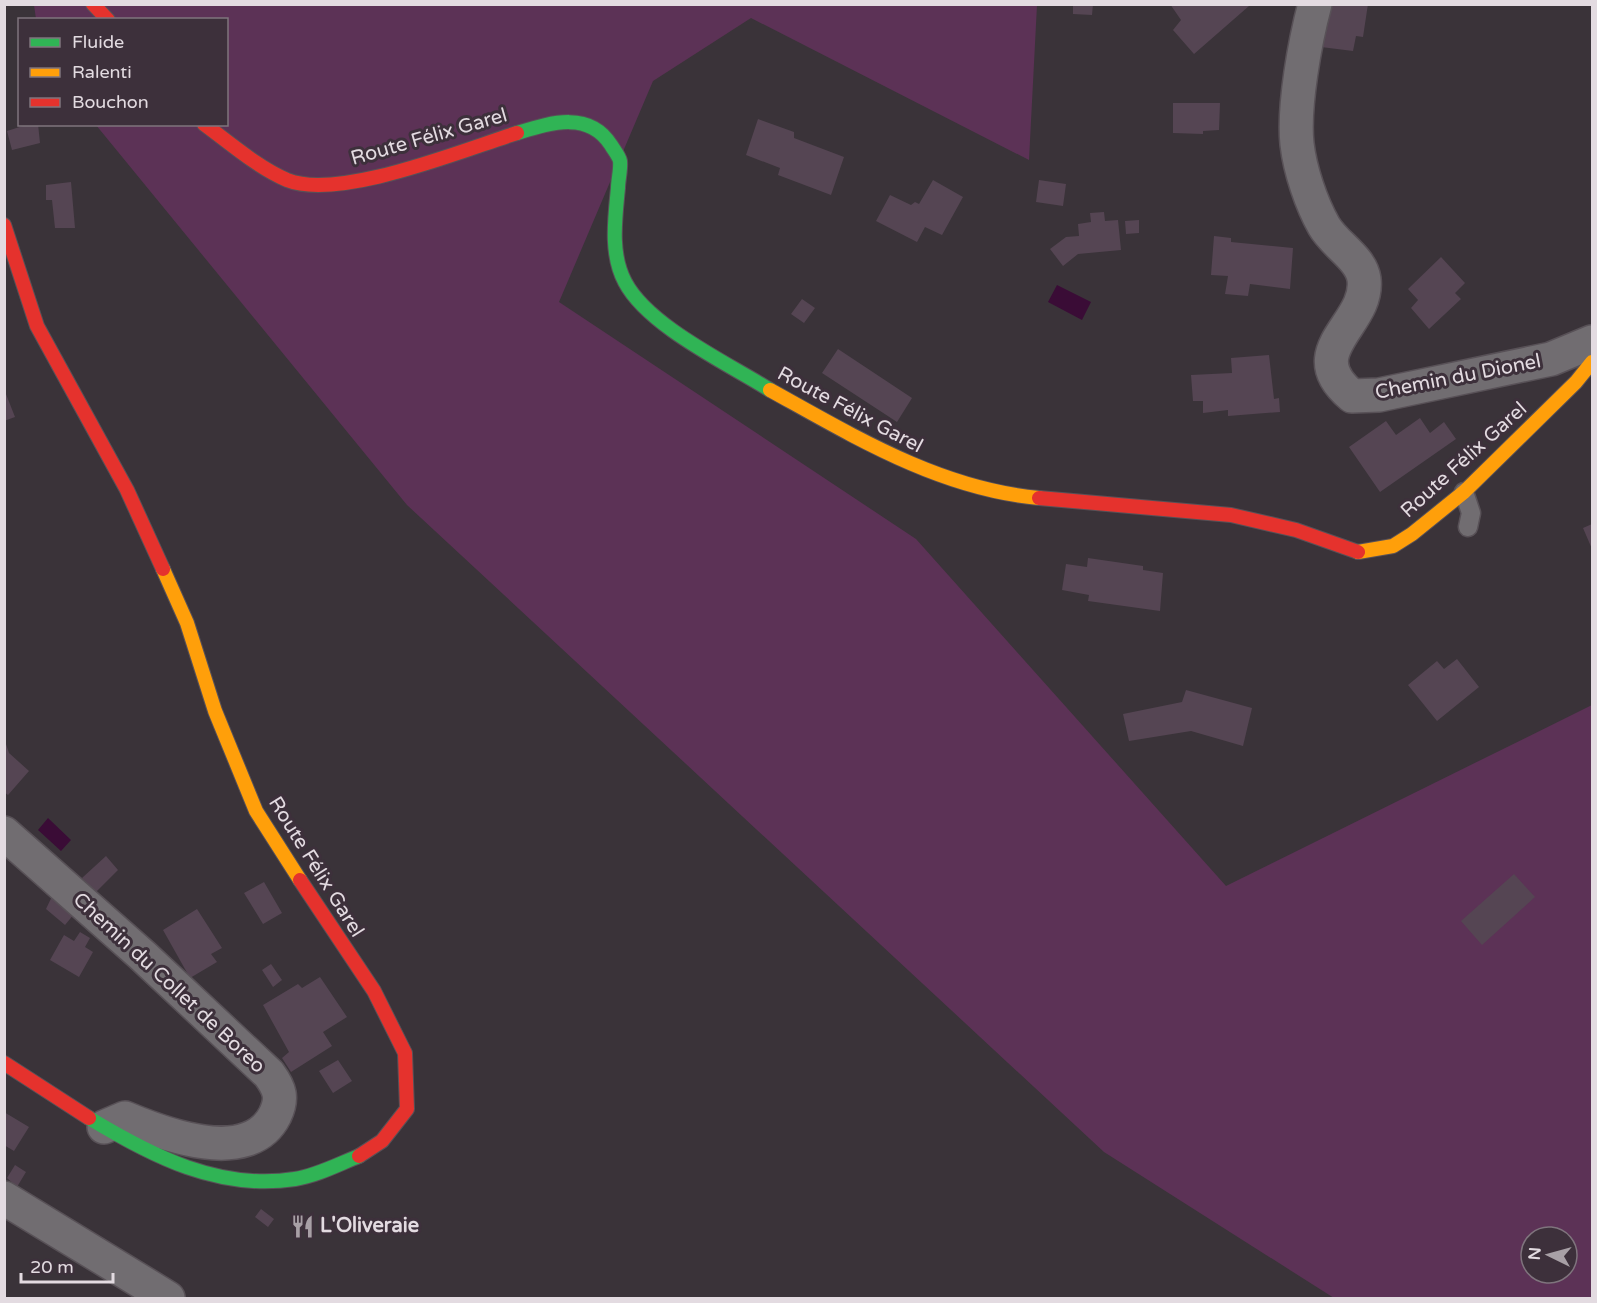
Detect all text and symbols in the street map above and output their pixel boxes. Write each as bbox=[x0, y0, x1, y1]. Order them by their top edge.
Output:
legend bbox=[18, 18, 228, 126]
text: Fluide bbox=[72, 31, 124, 53]
text: Ralenti bbox=[72, 61, 132, 83]
text: Bouchon bbox=[72, 91, 149, 113]
street label: Route Félix Garel bbox=[348, 103, 510, 171]
street label: Chemin du Dionel bbox=[1373, 349, 1543, 405]
street label: Route Félix Garel bbox=[773, 362, 927, 458]
street label: Route Félix Garel bbox=[1396, 397, 1532, 523]
street label: Route Félix Garel bbox=[263, 792, 369, 942]
street label: Chemin du Collet de Boreo bbox=[68, 888, 270, 1078]
restaurant icon: L'Oliveraie bbox=[289, 1213, 315, 1239]
place label: L'Oliveraie bbox=[320, 1214, 419, 1238]
north arrow bbox=[1519, 1225, 1579, 1285]
scale bar bbox=[21, 1246, 112, 1284]
text: N bbox=[1525, 1247, 1546, 1261]
text: 20 m bbox=[30, 1256, 74, 1278]

